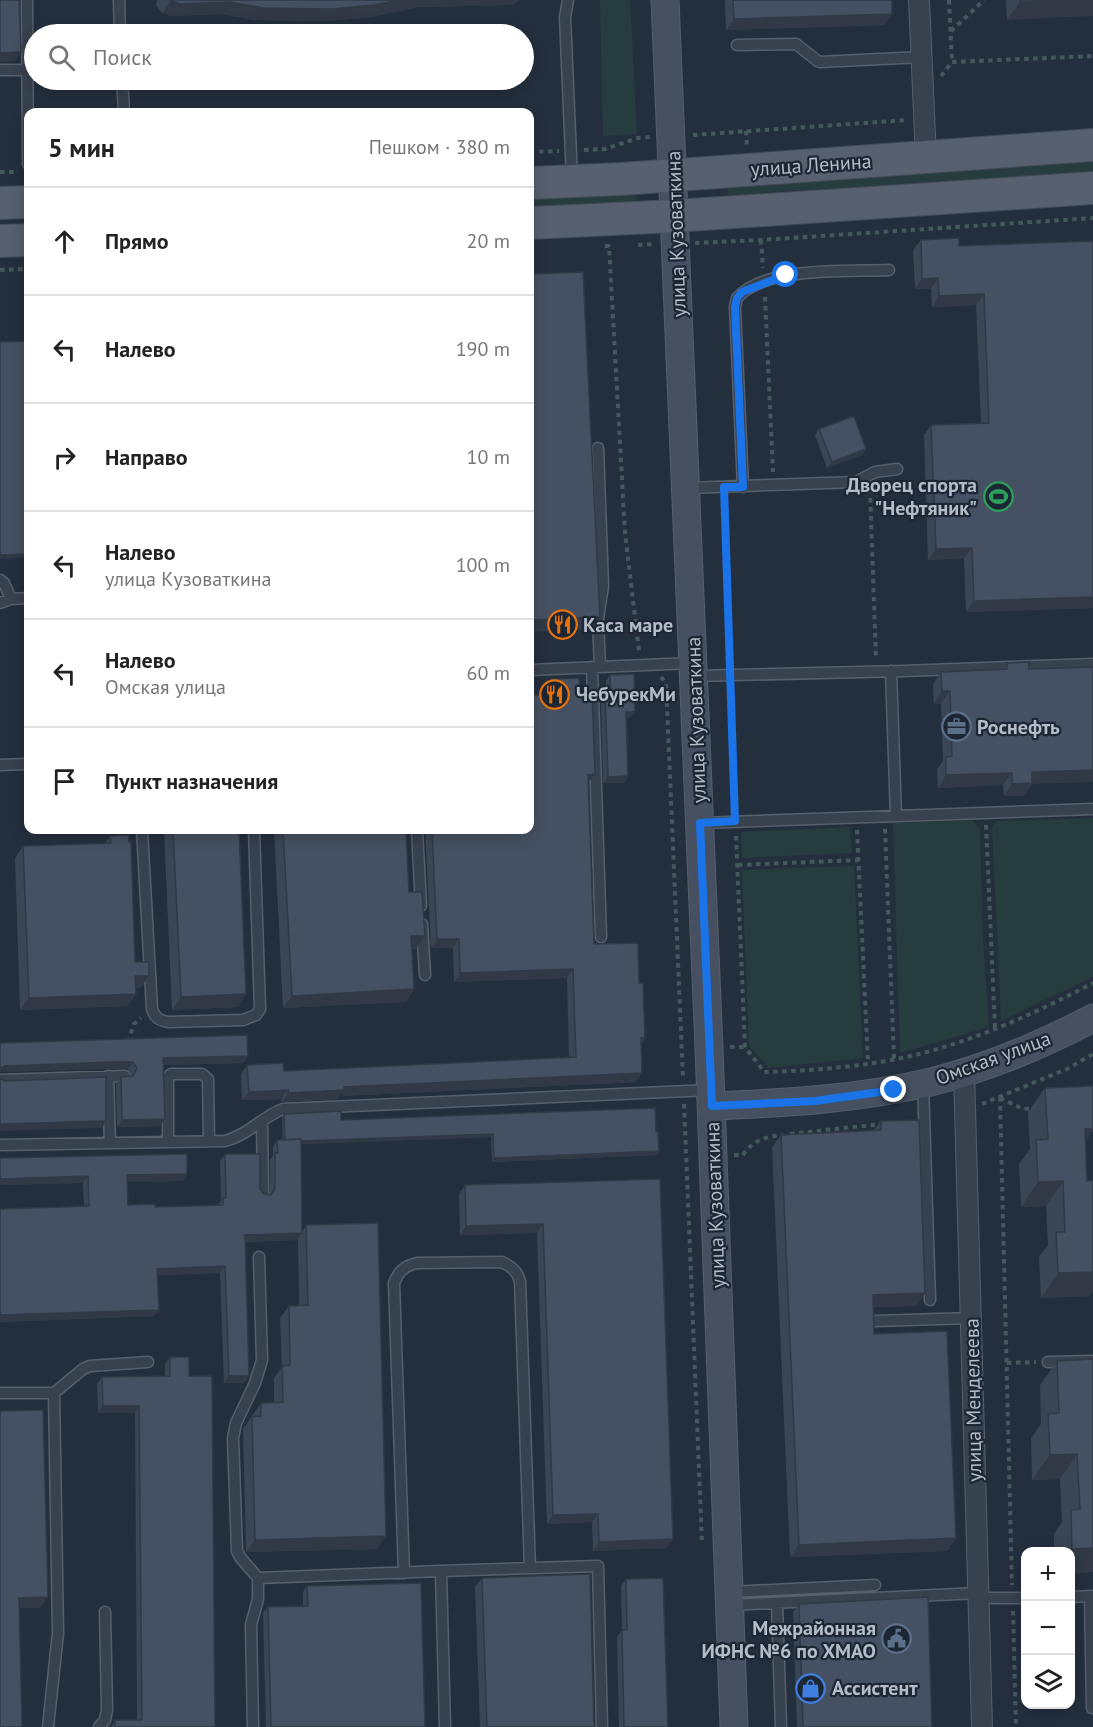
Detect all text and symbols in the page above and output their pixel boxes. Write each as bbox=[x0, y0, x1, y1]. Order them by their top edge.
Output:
search box bbox=[24, 24, 534, 90]
icon: search bbox=[45, 41, 78, 74]
text: Поиск bbox=[93, 43, 152, 71]
text: 5 мин bbox=[48, 131, 115, 164]
text: Пешком · 380 m bbox=[369, 134, 510, 160]
street label: улица Ленина bbox=[750, 148, 872, 182]
street label: улица Кузоваткина bbox=[660, 150, 692, 318]
icon: ahead bbox=[48, 225, 81, 258]
text: Прямо bbox=[105, 227, 168, 255]
text: 20 m bbox=[467, 228, 510, 254]
route start bbox=[772, 261, 798, 287]
icon: left bbox=[48, 333, 81, 366]
text: Налево bbox=[105, 335, 176, 363]
text: 190 m bbox=[456, 336, 510, 362]
icon: right bbox=[48, 441, 81, 474]
text: Направо bbox=[105, 443, 188, 471]
text: 10 m bbox=[467, 444, 510, 470]
place label: Дворец спорта "Нефтяник" bbox=[846, 472, 977, 521]
sports icon: Дворец спорта "Нефтяник" bbox=[982, 481, 1014, 513]
text: Налево bbox=[105, 538, 176, 566]
icon: left bbox=[48, 549, 81, 582]
text: 100 m bbox=[456, 552, 510, 578]
text: улица Кузоваткина bbox=[105, 566, 271, 592]
restaurant icon: Каса маре bbox=[546, 609, 578, 641]
place label: Каса маре bbox=[583, 612, 673, 638]
street label: улица Кузоваткина bbox=[680, 636, 712, 804]
text: Налево bbox=[105, 646, 176, 674]
icon: left bbox=[48, 657, 81, 690]
text: 60 m bbox=[467, 660, 510, 686]
text: Омская улица bbox=[105, 674, 226, 700]
restaurant icon: ЧебурекМи bbox=[539, 678, 571, 710]
place label: ЧебурекМи bbox=[576, 681, 676, 707]
office icon: Роснефть bbox=[940, 711, 972, 743]
place label: Роснефть bbox=[977, 714, 1060, 740]
icon: arrive bbox=[48, 765, 81, 798]
text: Пункт назначения bbox=[105, 767, 278, 795]
street label: Омская улица bbox=[932, 1025, 1054, 1091]
route end bbox=[880, 1076, 906, 1102]
street label: улица Кузоваткина bbox=[699, 1121, 731, 1289]
street label: улица Менделеева bbox=[959, 1318, 987, 1482]
map controls bbox=[1021, 1547, 1075, 1709]
button: + bbox=[1021, 1547, 1075, 1601]
button: − bbox=[1021, 1601, 1075, 1655]
place label: Межрайонная ИФНС №6 по ХМАО bbox=[702, 1615, 876, 1664]
public building icon: Межрайонная ИФНС №6 по ХМАО bbox=[881, 1623, 913, 1655]
button: layers bbox=[1021, 1655, 1075, 1709]
shop icon: Ассистент bbox=[795, 1672, 827, 1704]
place label: Ассистент bbox=[832, 1675, 918, 1701]

